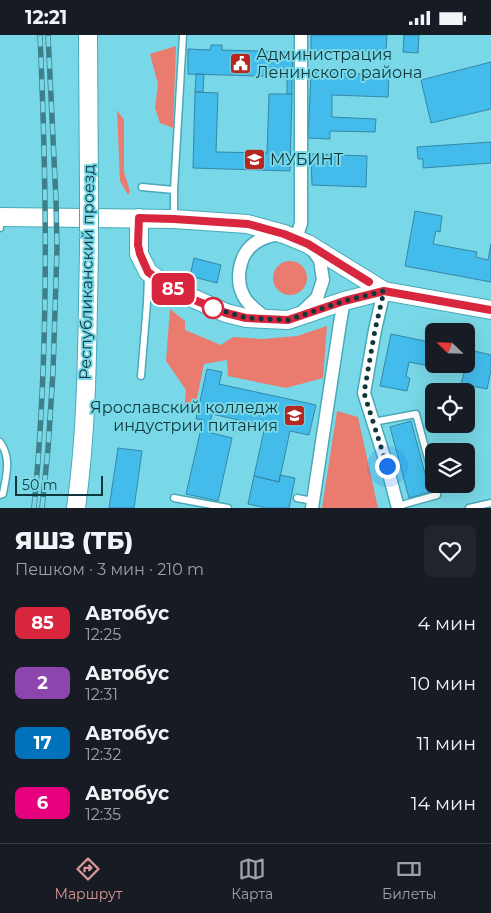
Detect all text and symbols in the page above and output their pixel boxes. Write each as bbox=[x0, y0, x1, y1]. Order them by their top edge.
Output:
text: 12:21 bbox=[25, 6, 67, 29]
place label: Администрация Ленинского района bbox=[256, 45, 422, 82]
public building icon: Администрация Ленинского района bbox=[228, 51, 252, 75]
school or university icon: МУБИНТ bbox=[242, 147, 266, 171]
place label: МУБИНТ bbox=[270, 150, 344, 169]
street label: Республиканский проезд bbox=[76, 164, 98, 380]
line badge: 85 bbox=[150, 273, 196, 305]
text: 85 bbox=[162, 278, 184, 300]
unlabelled marker bbox=[202, 297, 224, 319]
north arrow bbox=[425, 323, 475, 373]
map controls bbox=[425, 323, 475, 493]
button: locate bbox=[425, 383, 475, 433]
place label: Ярославский колледж индустрии питания bbox=[90, 398, 278, 435]
school or university icon: Ярославский колледж индустрии питания bbox=[282, 404, 306, 428]
button: layers bbox=[425, 443, 475, 493]
your location bbox=[375, 454, 400, 479]
scale bar bbox=[15, 473, 102, 496]
text: 50 m bbox=[22, 476, 58, 494]
button: heart bbox=[424, 525, 476, 577]
text: ЯШЗ (ТБ) bbox=[15, 526, 133, 555]
text: Пешком · 3 мин · 210 m bbox=[15, 560, 204, 579]
text: Автобус bbox=[85, 602, 169, 625]
text: 85 bbox=[31, 612, 54, 634]
text: 4 мин bbox=[418, 612, 476, 635]
text: 12:25 bbox=[85, 625, 121, 644]
text: Автобус bbox=[85, 662, 169, 685]
text: 2 bbox=[37, 672, 48, 694]
text: 10 мин bbox=[411, 672, 476, 695]
text: 12:31 bbox=[85, 685, 118, 704]
text: Автобус bbox=[85, 722, 169, 745]
text: 17 bbox=[33, 732, 52, 754]
text: 11 мин bbox=[416, 732, 476, 755]
text: 12:32 bbox=[85, 745, 121, 764]
text: Автобус bbox=[85, 782, 169, 805]
text: 6 bbox=[37, 792, 48, 814]
text: 14 мин bbox=[411, 792, 476, 815]
text: 12:35 bbox=[85, 805, 121, 824]
tab: Маршрут bbox=[54, 855, 122, 903]
tab: Карта bbox=[231, 855, 273, 903]
tab: Билеты bbox=[382, 855, 437, 903]

